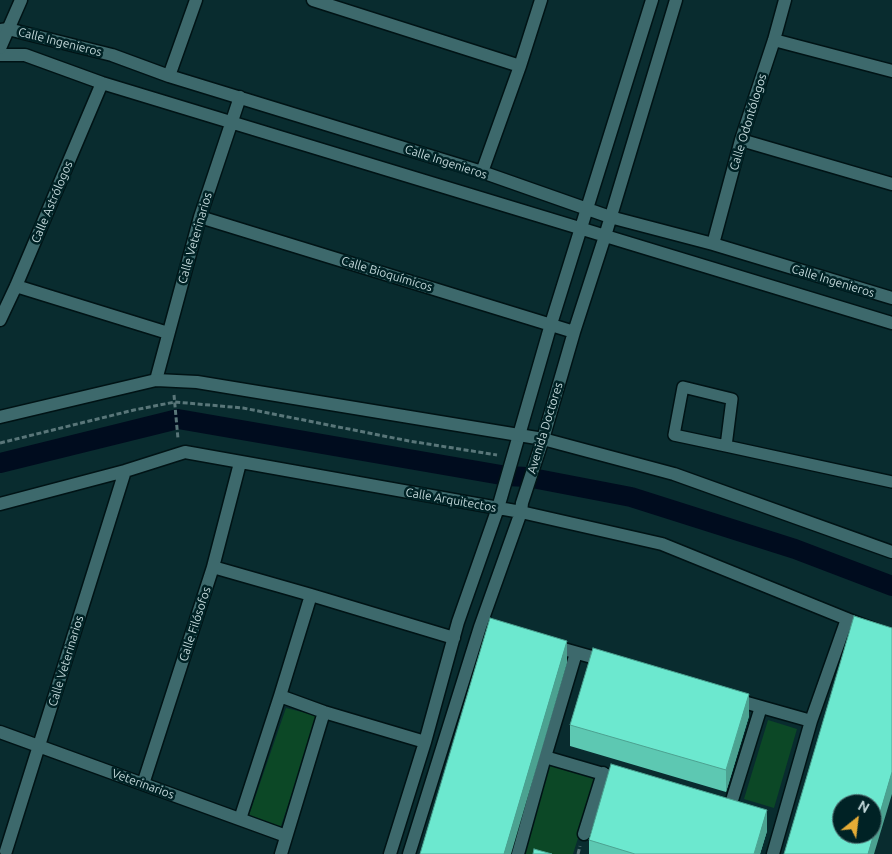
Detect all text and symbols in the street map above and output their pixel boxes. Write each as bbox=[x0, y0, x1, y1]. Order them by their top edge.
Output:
street label: Calle Ingenieros bbox=[17, 25, 103, 59]
street label: Calle Odontólogos bbox=[726, 72, 770, 172]
street label: Calle Ingenieros bbox=[403, 142, 489, 182]
street label: Calle Astrólogos bbox=[28, 159, 76, 245]
street label: Calle Veterinarios bbox=[175, 191, 215, 285]
street label: Calle Bioquímicos bbox=[340, 253, 434, 295]
street label: Calle Ingenieros bbox=[790, 262, 876, 300]
street label: Avenida Doctores bbox=[524, 380, 566, 476]
street label: Calle Arquitectos bbox=[404, 485, 498, 515]
street label: Calle Filósofos bbox=[176, 585, 214, 663]
street label: Calle Veterinarios bbox=[45, 614, 87, 708]
street label: Veterinarios bbox=[110, 766, 176, 802]
north arrow bbox=[832, 794, 882, 844]
text: N bbox=[855, 797, 872, 816]

